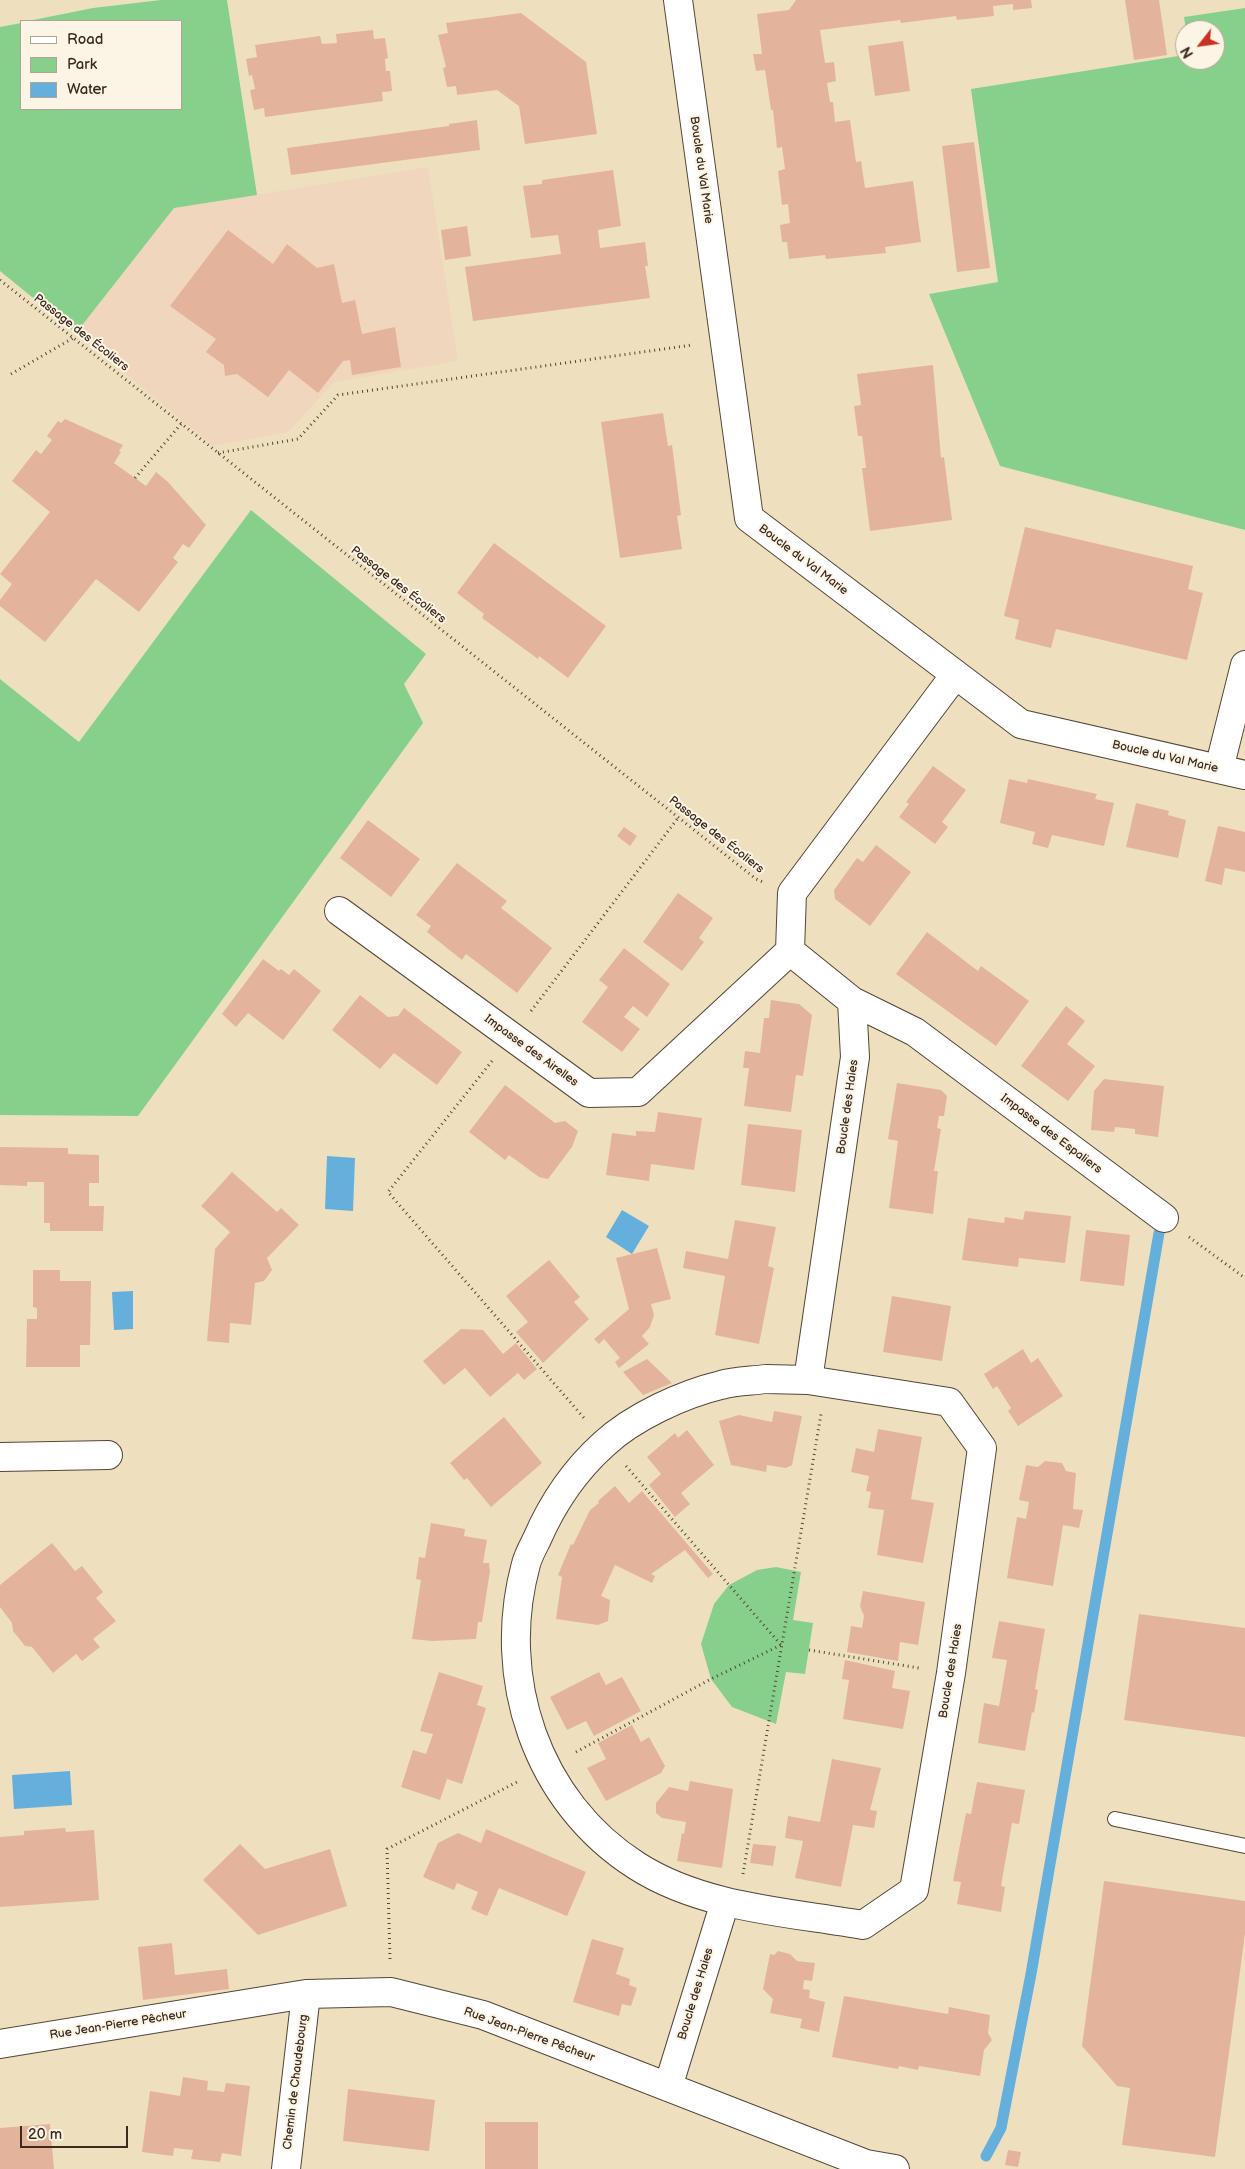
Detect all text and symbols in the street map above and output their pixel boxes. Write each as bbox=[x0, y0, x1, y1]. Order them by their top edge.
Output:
legend bbox=[20, 20, 182, 110]
north arrow bbox=[1175, 20, 1225, 70]
text: Road bbox=[67, 30, 103, 49]
text: N bbox=[1177, 43, 1197, 61]
text: Park bbox=[67, 55, 97, 74]
text: Water bbox=[67, 80, 107, 99]
street label: Boucle du Val Marie bbox=[686, 115, 716, 225]
street label: Passage des Écoliers bbox=[31, 291, 131, 375]
street label: Boucle du Val Marie bbox=[755, 522, 851, 598]
street label: Passage des Écoliers bbox=[348, 543, 448, 627]
street label: Boucle du Val Marie bbox=[1111, 738, 1219, 776]
street label: Passage des Écoliers bbox=[666, 793, 766, 877]
street label: Impasse des Airelles bbox=[481, 1012, 581, 1090]
street label: Boucle des Haies bbox=[834, 1059, 862, 1155]
street label: Impasse des Espaliers bbox=[997, 1091, 1105, 1177]
street label: Boucle des Haies bbox=[936, 1623, 966, 1719]
street label: Boucle des Haies bbox=[675, 1946, 717, 2042]
street label: Rue Jean-Pierre Pêcheur bbox=[462, 2005, 596, 2065]
street label: Rue Jean-Pierre Pêcheur bbox=[49, 2007, 187, 2043]
street label: Chemin de Chaudebourg bbox=[281, 2014, 311, 2150]
scale bar bbox=[22, 2116, 130, 2148]
text: 20 m bbox=[28, 2125, 62, 2144]

